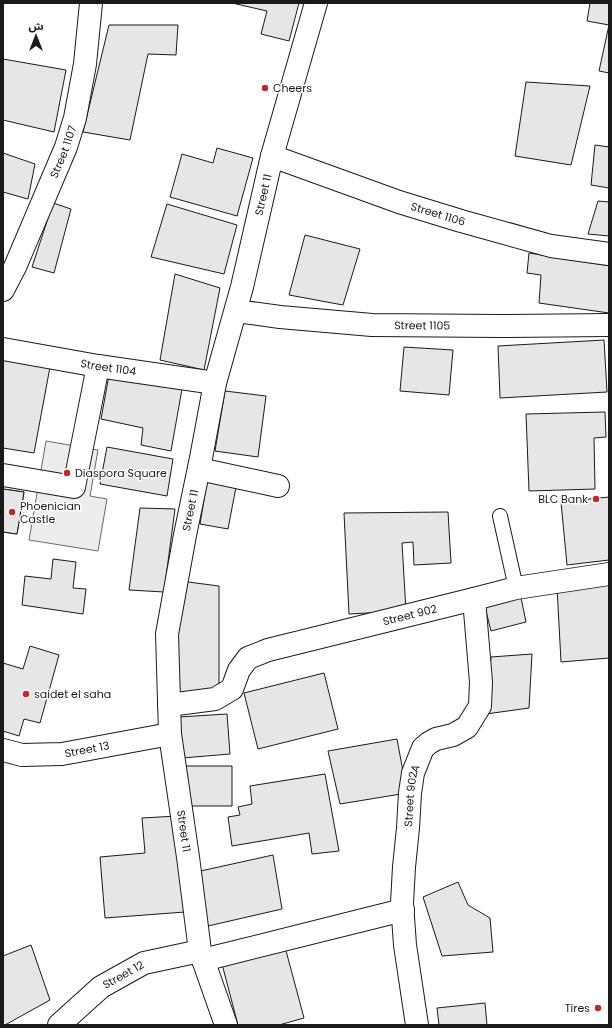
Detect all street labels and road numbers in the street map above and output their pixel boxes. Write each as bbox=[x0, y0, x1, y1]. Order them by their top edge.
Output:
street label: Street 1107 bbox=[46, 123, 80, 180]
street label: Street 11 bbox=[251, 172, 276, 217]
street label: Street 1106 bbox=[409, 198, 467, 230]
street label: Street 1105 bbox=[394, 317, 450, 334]
street label: Street 1104 bbox=[79, 355, 137, 379]
street label: Street 11 bbox=[178, 488, 202, 533]
street label: Street 902 bbox=[381, 600, 439, 629]
street label: Street 13 bbox=[63, 737, 111, 761]
street label: Street 902A bbox=[400, 761, 424, 827]
street label: Street 11 bbox=[173, 809, 195, 853]
street label: Street 12 bbox=[100, 957, 147, 993]

